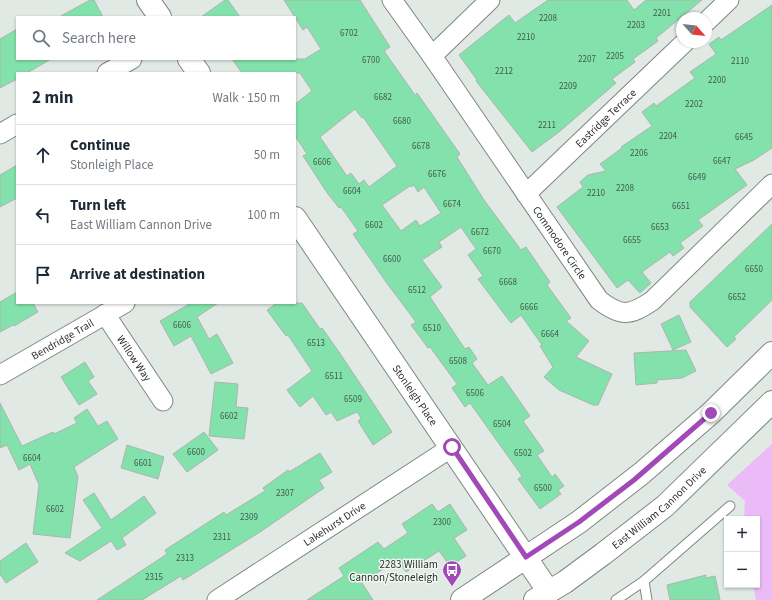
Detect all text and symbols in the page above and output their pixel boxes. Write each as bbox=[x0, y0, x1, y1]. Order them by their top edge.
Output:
house number: 2201 bbox=[653, 7, 671, 20]
house number: 2208 bbox=[539, 12, 557, 25]
north arrow bbox=[676, 12, 712, 48]
search box bbox=[16, 16, 296, 60]
house number: 2203 bbox=[627, 19, 645, 32]
icon: search bbox=[30, 27, 52, 49]
house number: 6702 bbox=[340, 27, 358, 40]
text: Search here bbox=[62, 28, 136, 49]
house number: 2210 bbox=[517, 31, 535, 44]
house number: 2205 bbox=[606, 50, 624, 63]
house number: 2207 bbox=[578, 53, 596, 66]
house number: 6700 bbox=[362, 54, 380, 67]
house number: 2110 bbox=[731, 55, 749, 68]
house number: 2212 bbox=[495, 65, 513, 78]
house number: 2200 bbox=[708, 74, 726, 87]
house number: 2209 bbox=[559, 80, 577, 93]
street label: Eastridge Terrace bbox=[572, 85, 640, 151]
text: 2 min bbox=[32, 86, 73, 110]
text: Walk · 150 m bbox=[212, 89, 280, 107]
house number: 6682 bbox=[374, 91, 392, 104]
house number: 2202 bbox=[685, 98, 703, 111]
house number: 6680 bbox=[393, 115, 411, 128]
house number: 2211 bbox=[538, 119, 556, 132]
house number: 2204 bbox=[659, 130, 677, 143]
house number: 6645 bbox=[735, 131, 753, 144]
text: Continue bbox=[70, 135, 130, 156]
house number: 6678 bbox=[412, 140, 430, 153]
icon: ahead bbox=[32, 144, 54, 166]
text: 50 m bbox=[254, 146, 280, 164]
house number: 2206 bbox=[630, 147, 648, 160]
house number: 6647 bbox=[713, 155, 731, 168]
text: Stonleigh Place bbox=[70, 156, 154, 174]
house number: 6606 bbox=[313, 156, 331, 169]
house number: 6676 bbox=[428, 168, 446, 181]
house number: 6649 bbox=[688, 171, 706, 184]
house number: 2208 bbox=[616, 182, 634, 195]
house number: 6604 bbox=[343, 185, 361, 198]
house number: 2210 bbox=[587, 187, 605, 200]
text: Turn left bbox=[70, 195, 126, 216]
house number: 6674 bbox=[443, 198, 461, 211]
house number: 6651 bbox=[672, 200, 690, 213]
street label: Commodore Circle bbox=[529, 203, 590, 283]
icon: left bbox=[32, 204, 54, 226]
text: 100 m bbox=[247, 206, 280, 224]
text: East William Cannon Drive bbox=[70, 216, 212, 234]
house number: 6602 bbox=[365, 219, 383, 232]
house number: 6653 bbox=[651, 221, 669, 234]
house number: 6672 bbox=[471, 226, 489, 239]
house number: 6655 bbox=[623, 234, 641, 247]
house number: 6670 bbox=[483, 245, 501, 258]
house number: 6600 bbox=[383, 253, 401, 266]
house number: 6650 bbox=[745, 263, 763, 276]
icon: arrive bbox=[32, 264, 54, 286]
text: Arrive at destination bbox=[70, 264, 205, 285]
house number: 6668 bbox=[499, 276, 517, 289]
house number: 6512 bbox=[408, 284, 426, 297]
house number: 6652 bbox=[728, 291, 746, 304]
house number: 6666 bbox=[520, 301, 538, 314]
street label: Bendridge Trail bbox=[29, 315, 97, 363]
house number: 6606 bbox=[173, 319, 191, 332]
house number: 6510 bbox=[423, 322, 441, 335]
house number: 6664 bbox=[541, 328, 559, 341]
street label: Willow Way bbox=[113, 332, 155, 384]
house number: 6513 bbox=[307, 337, 325, 350]
house number: 6508 bbox=[449, 355, 467, 368]
street label: Stonleigh Place bbox=[389, 362, 441, 429]
house number: 6511 bbox=[325, 370, 343, 383]
house number: 6506 bbox=[466, 387, 484, 400]
house number: 6509 bbox=[344, 393, 362, 406]
route end bbox=[702, 404, 720, 422]
house number: 6602 bbox=[220, 410, 238, 423]
house number: 6504 bbox=[493, 418, 511, 431]
route start bbox=[443, 438, 461, 456]
house number: 6600 bbox=[187, 446, 205, 459]
house number: 6502 bbox=[514, 447, 532, 460]
house number: 6604 bbox=[23, 452, 41, 465]
house number: 6601 bbox=[134, 457, 152, 470]
street label: East William Cannon Drive bbox=[609, 463, 710, 553]
house number: 6500 bbox=[534, 482, 552, 495]
house number: 2307 bbox=[276, 487, 294, 500]
street label: Lakehurst Drive bbox=[301, 498, 369, 550]
house number: 6602 bbox=[46, 503, 64, 516]
house number: 2309 bbox=[240, 511, 258, 524]
house number: 2300 bbox=[433, 516, 451, 529]
map controls bbox=[724, 516, 760, 588]
button: + bbox=[724, 516, 760, 552]
house number: 2311 bbox=[213, 531, 231, 544]
house number: 2313 bbox=[176, 552, 194, 565]
button: − bbox=[724, 552, 760, 588]
place label: 2283 William Cannon/Stoneleigh bbox=[349, 557, 438, 585]
bus stop icon: 2283 William Cannon/Stoneleigh bbox=[441, 559, 463, 587]
house number: 2315 bbox=[145, 571, 163, 584]

